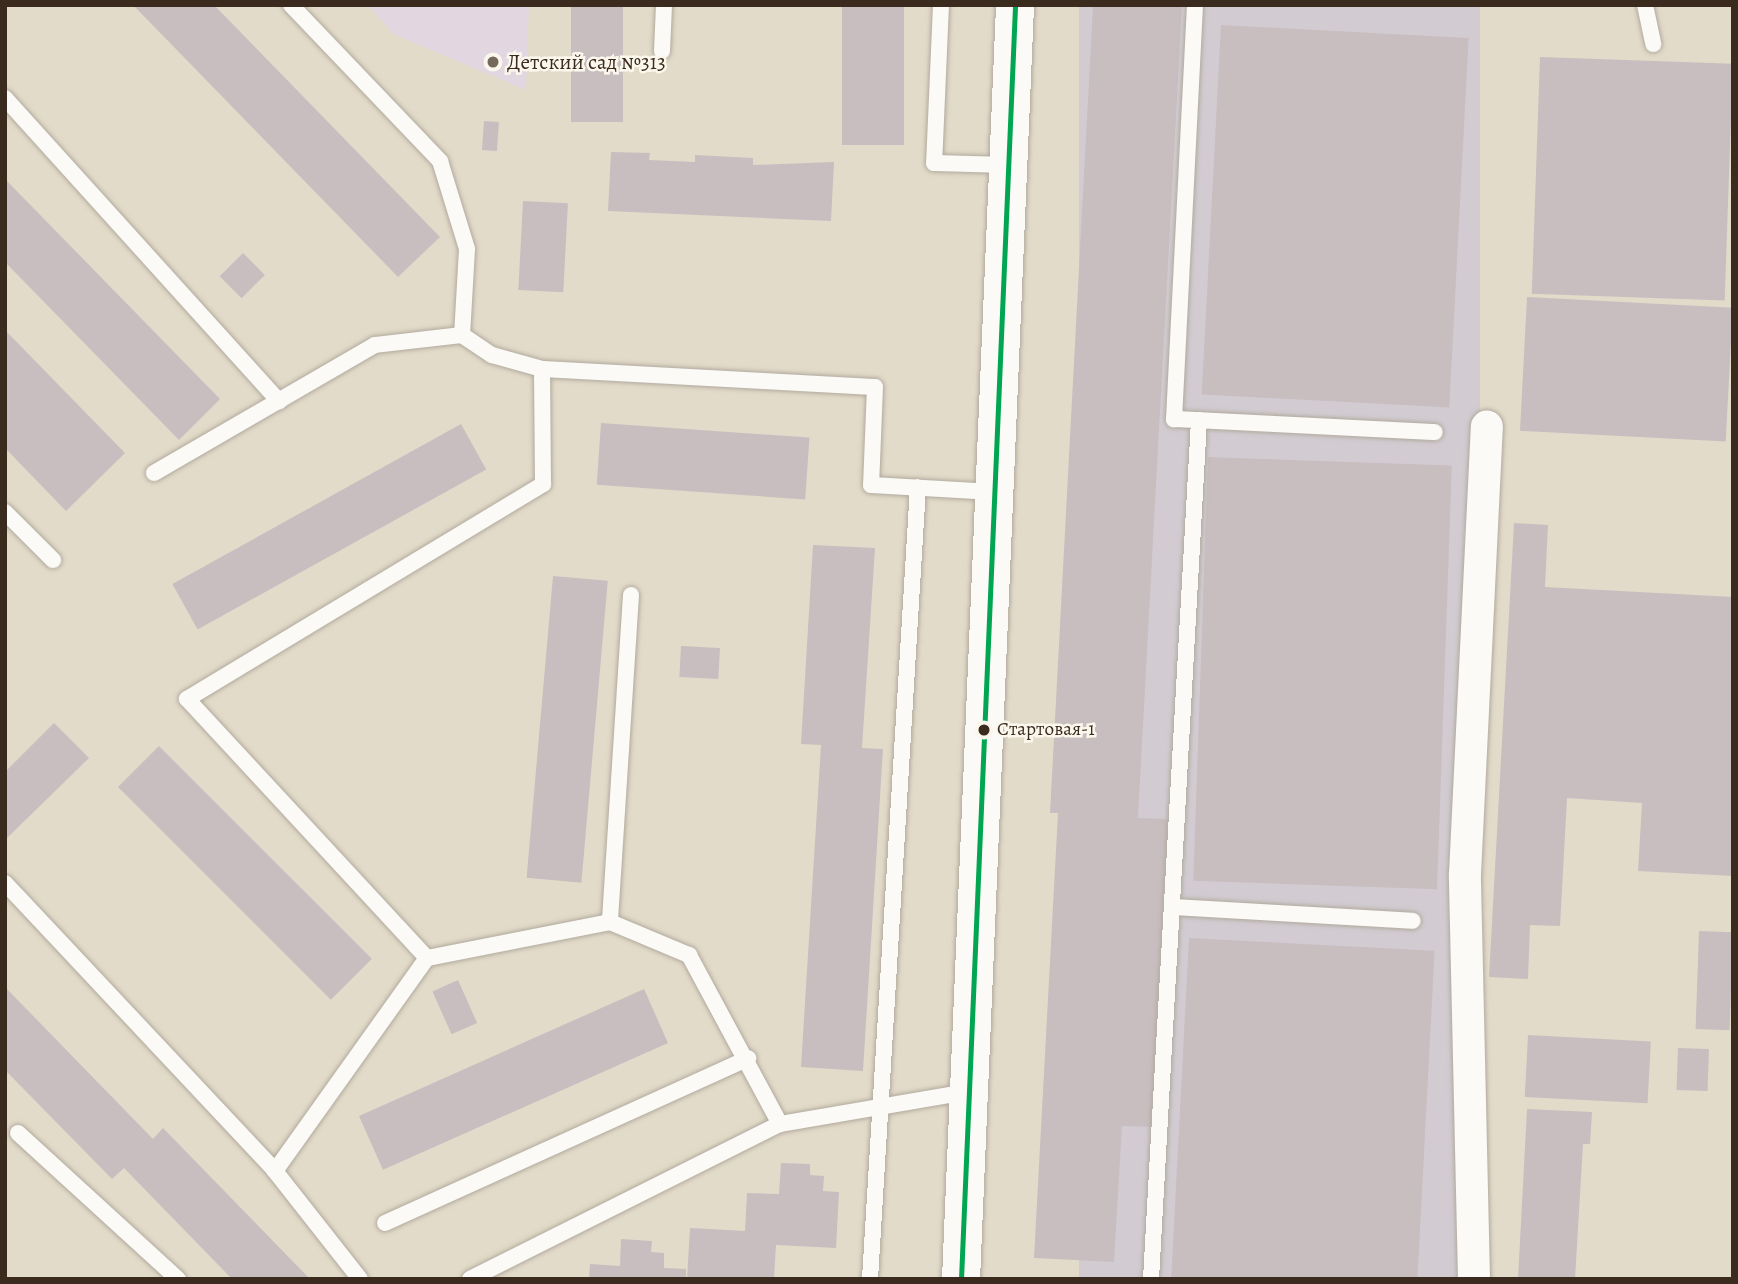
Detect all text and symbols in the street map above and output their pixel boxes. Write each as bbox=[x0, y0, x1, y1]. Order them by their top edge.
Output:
place label: Детский сад №313 bbox=[507, 49, 666, 75]
marker: Детский сад №313 bbox=[485, 54, 501, 70]
place label: Стартовая-1 bbox=[997, 719, 1095, 741]
marker: Стартовая-1 bbox=[977, 723, 991, 737]

